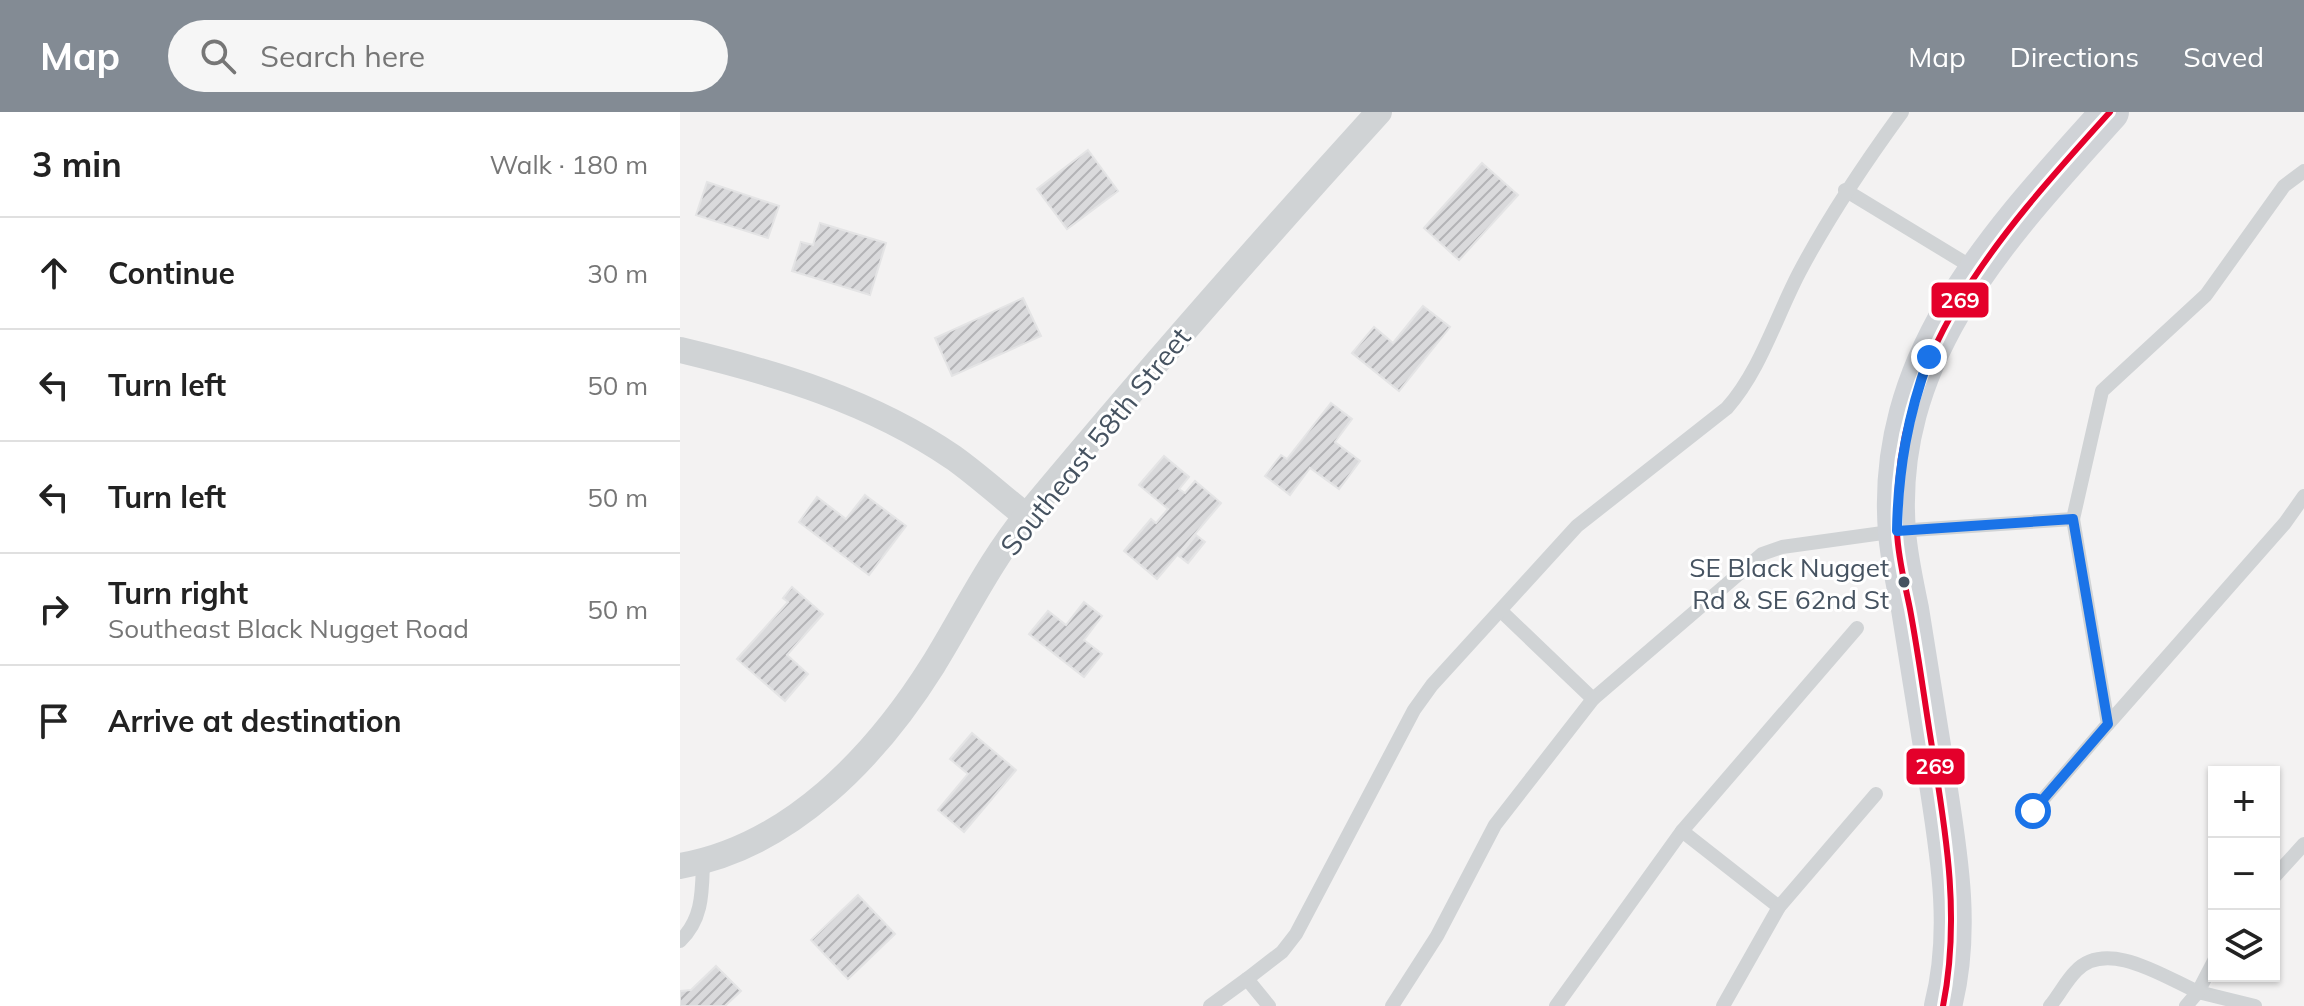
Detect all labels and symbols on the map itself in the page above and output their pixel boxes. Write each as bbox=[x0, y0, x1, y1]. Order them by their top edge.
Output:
line badge: 269 bbox=[1930, 281, 1990, 319]
text: 269 bbox=[1940, 286, 1980, 314]
street label: Southeast 58th Street bbox=[992, 320, 1198, 562]
route end bbox=[1911, 339, 1947, 375]
place label: SE Black Nugget Rd & SE 62nd St bbox=[1689, 551, 1889, 616]
marker: SE Black Nugget Rd & SE 62nd St bbox=[1896, 574, 1912, 590]
line badge: 269 bbox=[1905, 747, 1966, 786]
text: 269 bbox=[1915, 752, 1955, 780]
route start bbox=[2015, 793, 2051, 829]

